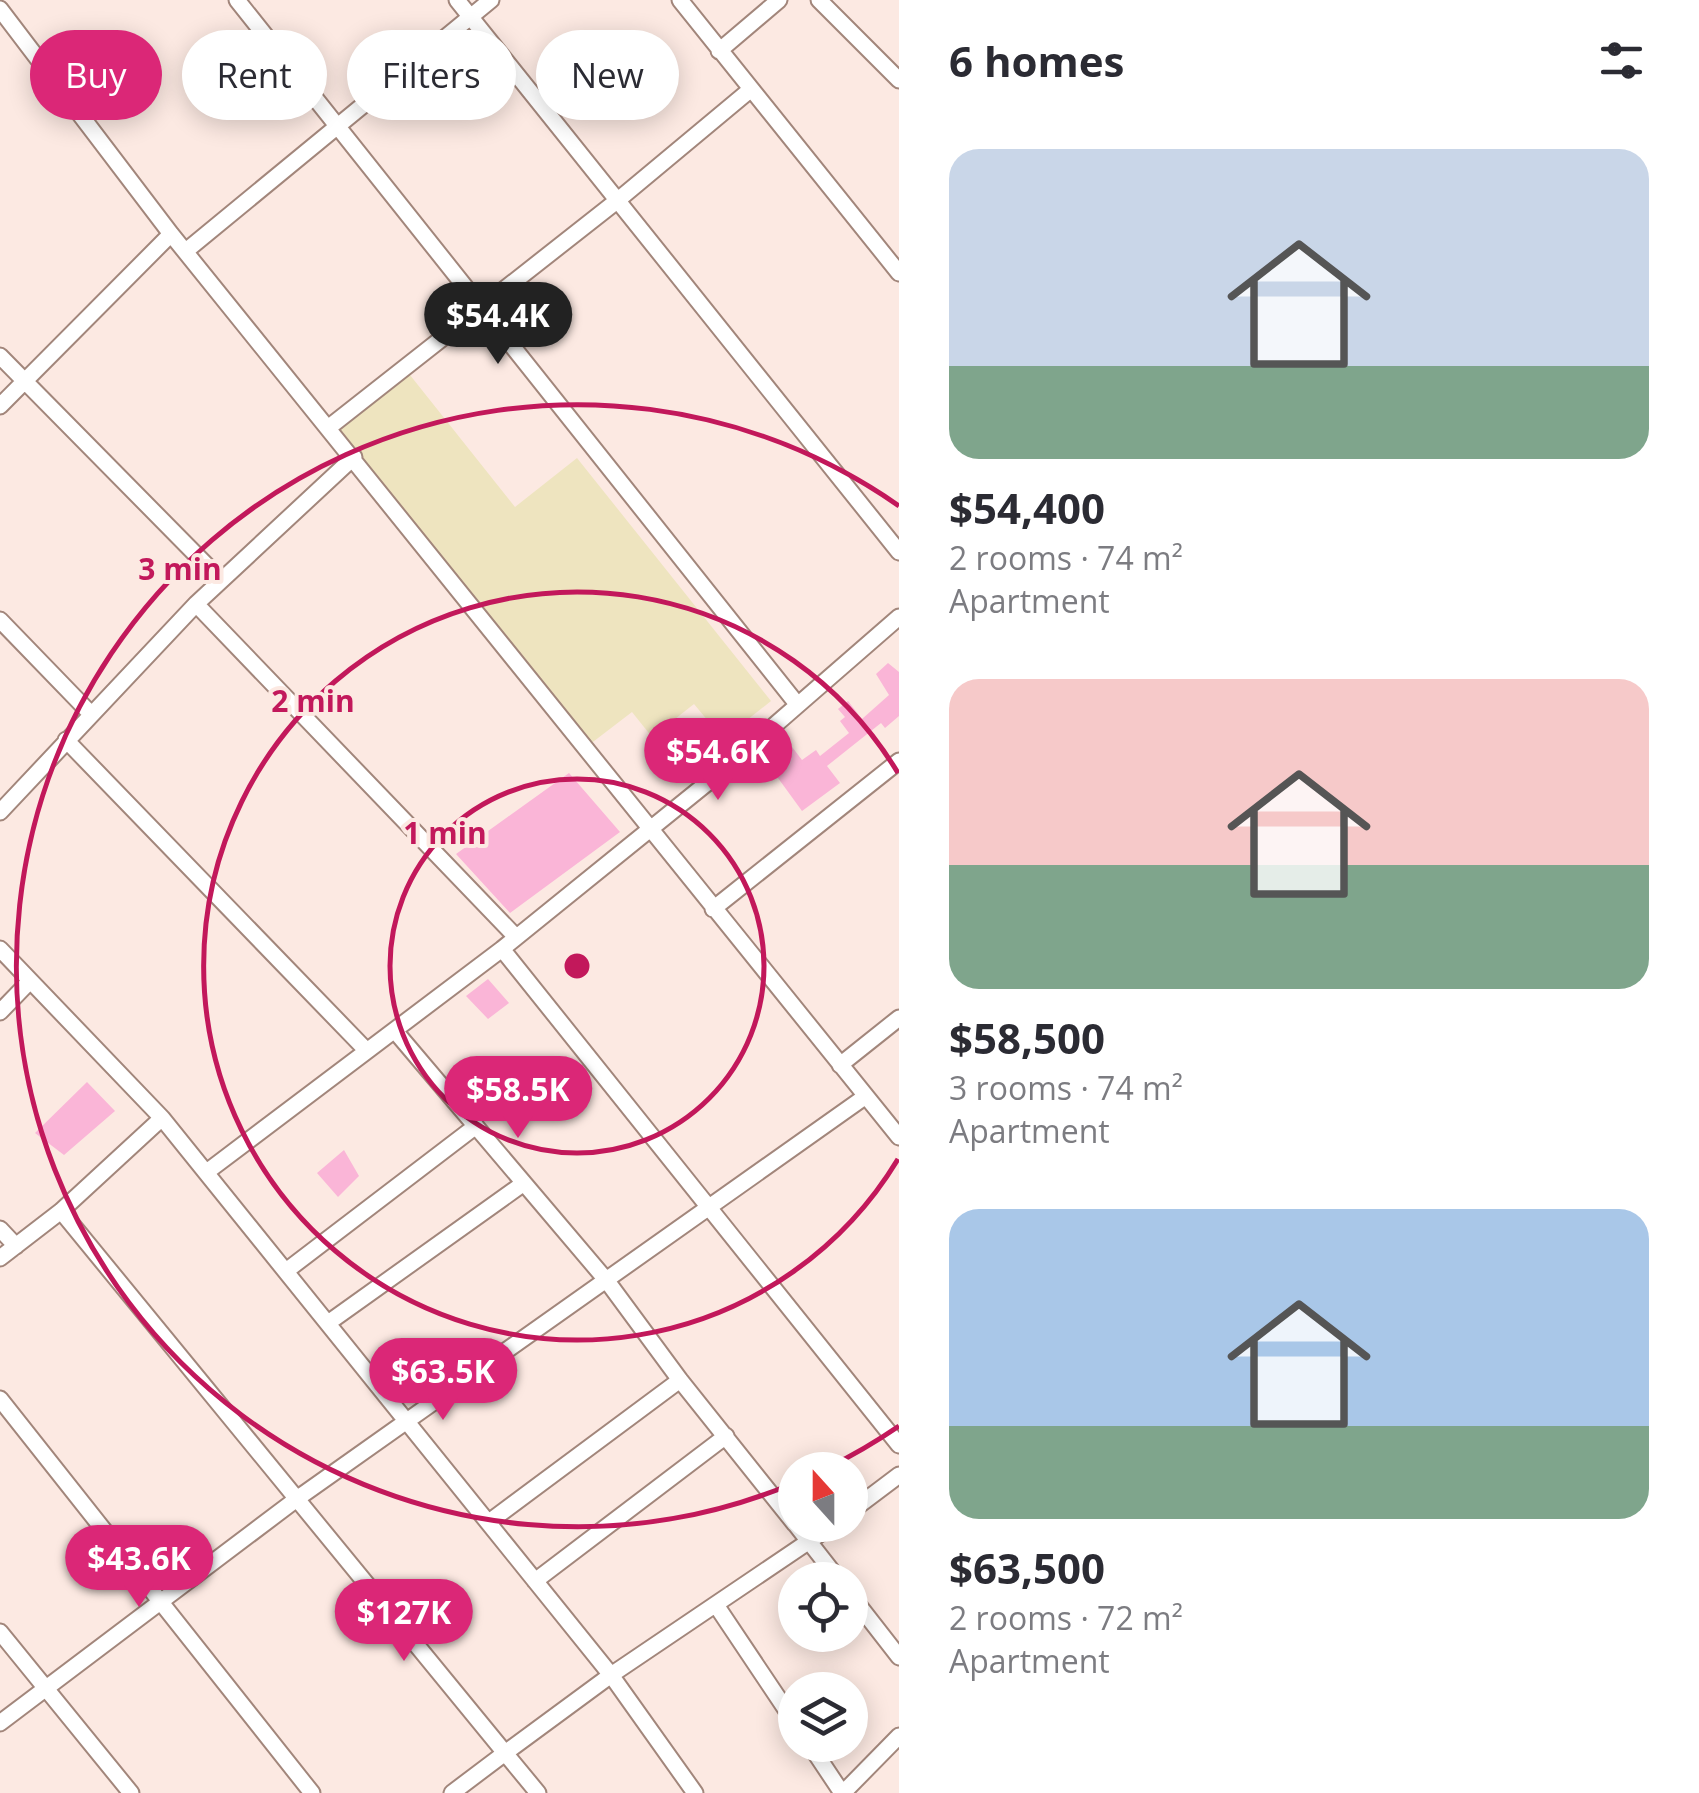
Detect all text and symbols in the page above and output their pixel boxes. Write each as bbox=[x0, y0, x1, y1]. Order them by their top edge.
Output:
chip: Buy bbox=[30, 30, 162, 120]
chip: Rent bbox=[182, 30, 327, 120]
chip: Filters bbox=[347, 30, 516, 120]
chip: New bbox=[536, 30, 679, 120]
text: 6 homes bbox=[949, 32, 1124, 89]
icon: filters bbox=[1594, 33, 1649, 88]
icon: home bbox=[1209, 214, 1389, 394]
pin: $54.4K bbox=[417, 282, 579, 367]
text: $54.4K bbox=[446, 293, 550, 336]
text: $54,400 bbox=[949, 479, 1105, 536]
text: 2 rooms · 74 m² bbox=[949, 536, 1183, 579]
text: 3 min bbox=[138, 548, 222, 589]
text: Apartment bbox=[949, 579, 1110, 622]
text: 2 min bbox=[271, 680, 355, 721]
pin: $54.6K bbox=[637, 718, 799, 803]
text: $54.6K bbox=[666, 729, 770, 772]
icon: home bbox=[1209, 744, 1389, 924]
text: 1 min bbox=[403, 812, 487, 853]
centre of rings bbox=[559, 948, 595, 984]
text: $58,500 bbox=[949, 1009, 1105, 1066]
pin: $58.5K bbox=[437, 1056, 599, 1141]
text: 3 rooms · 74 m² bbox=[949, 1066, 1183, 1109]
text: $58.5K bbox=[466, 1067, 570, 1110]
text: Apartment bbox=[949, 1109, 1110, 1152]
icon: home bbox=[1209, 1274, 1389, 1454]
pin: $63.5K bbox=[362, 1338, 524, 1423]
text: $63.5K bbox=[391, 1349, 495, 1392]
north arrow bbox=[778, 1452, 868, 1542]
map controls bbox=[778, 1452, 868, 1762]
pin: $43.6K bbox=[58, 1525, 220, 1610]
text: $43.6K bbox=[87, 1536, 191, 1579]
text: $63,500 bbox=[949, 1539, 1105, 1596]
button: locate bbox=[778, 1562, 868, 1652]
pin: $127K bbox=[334, 1579, 474, 1664]
text: $127K bbox=[357, 1590, 451, 1633]
text: 2 rooms · 72 m² bbox=[949, 1596, 1183, 1639]
text: Apartment bbox=[949, 1639, 1110, 1682]
button: layers bbox=[778, 1672, 868, 1762]

